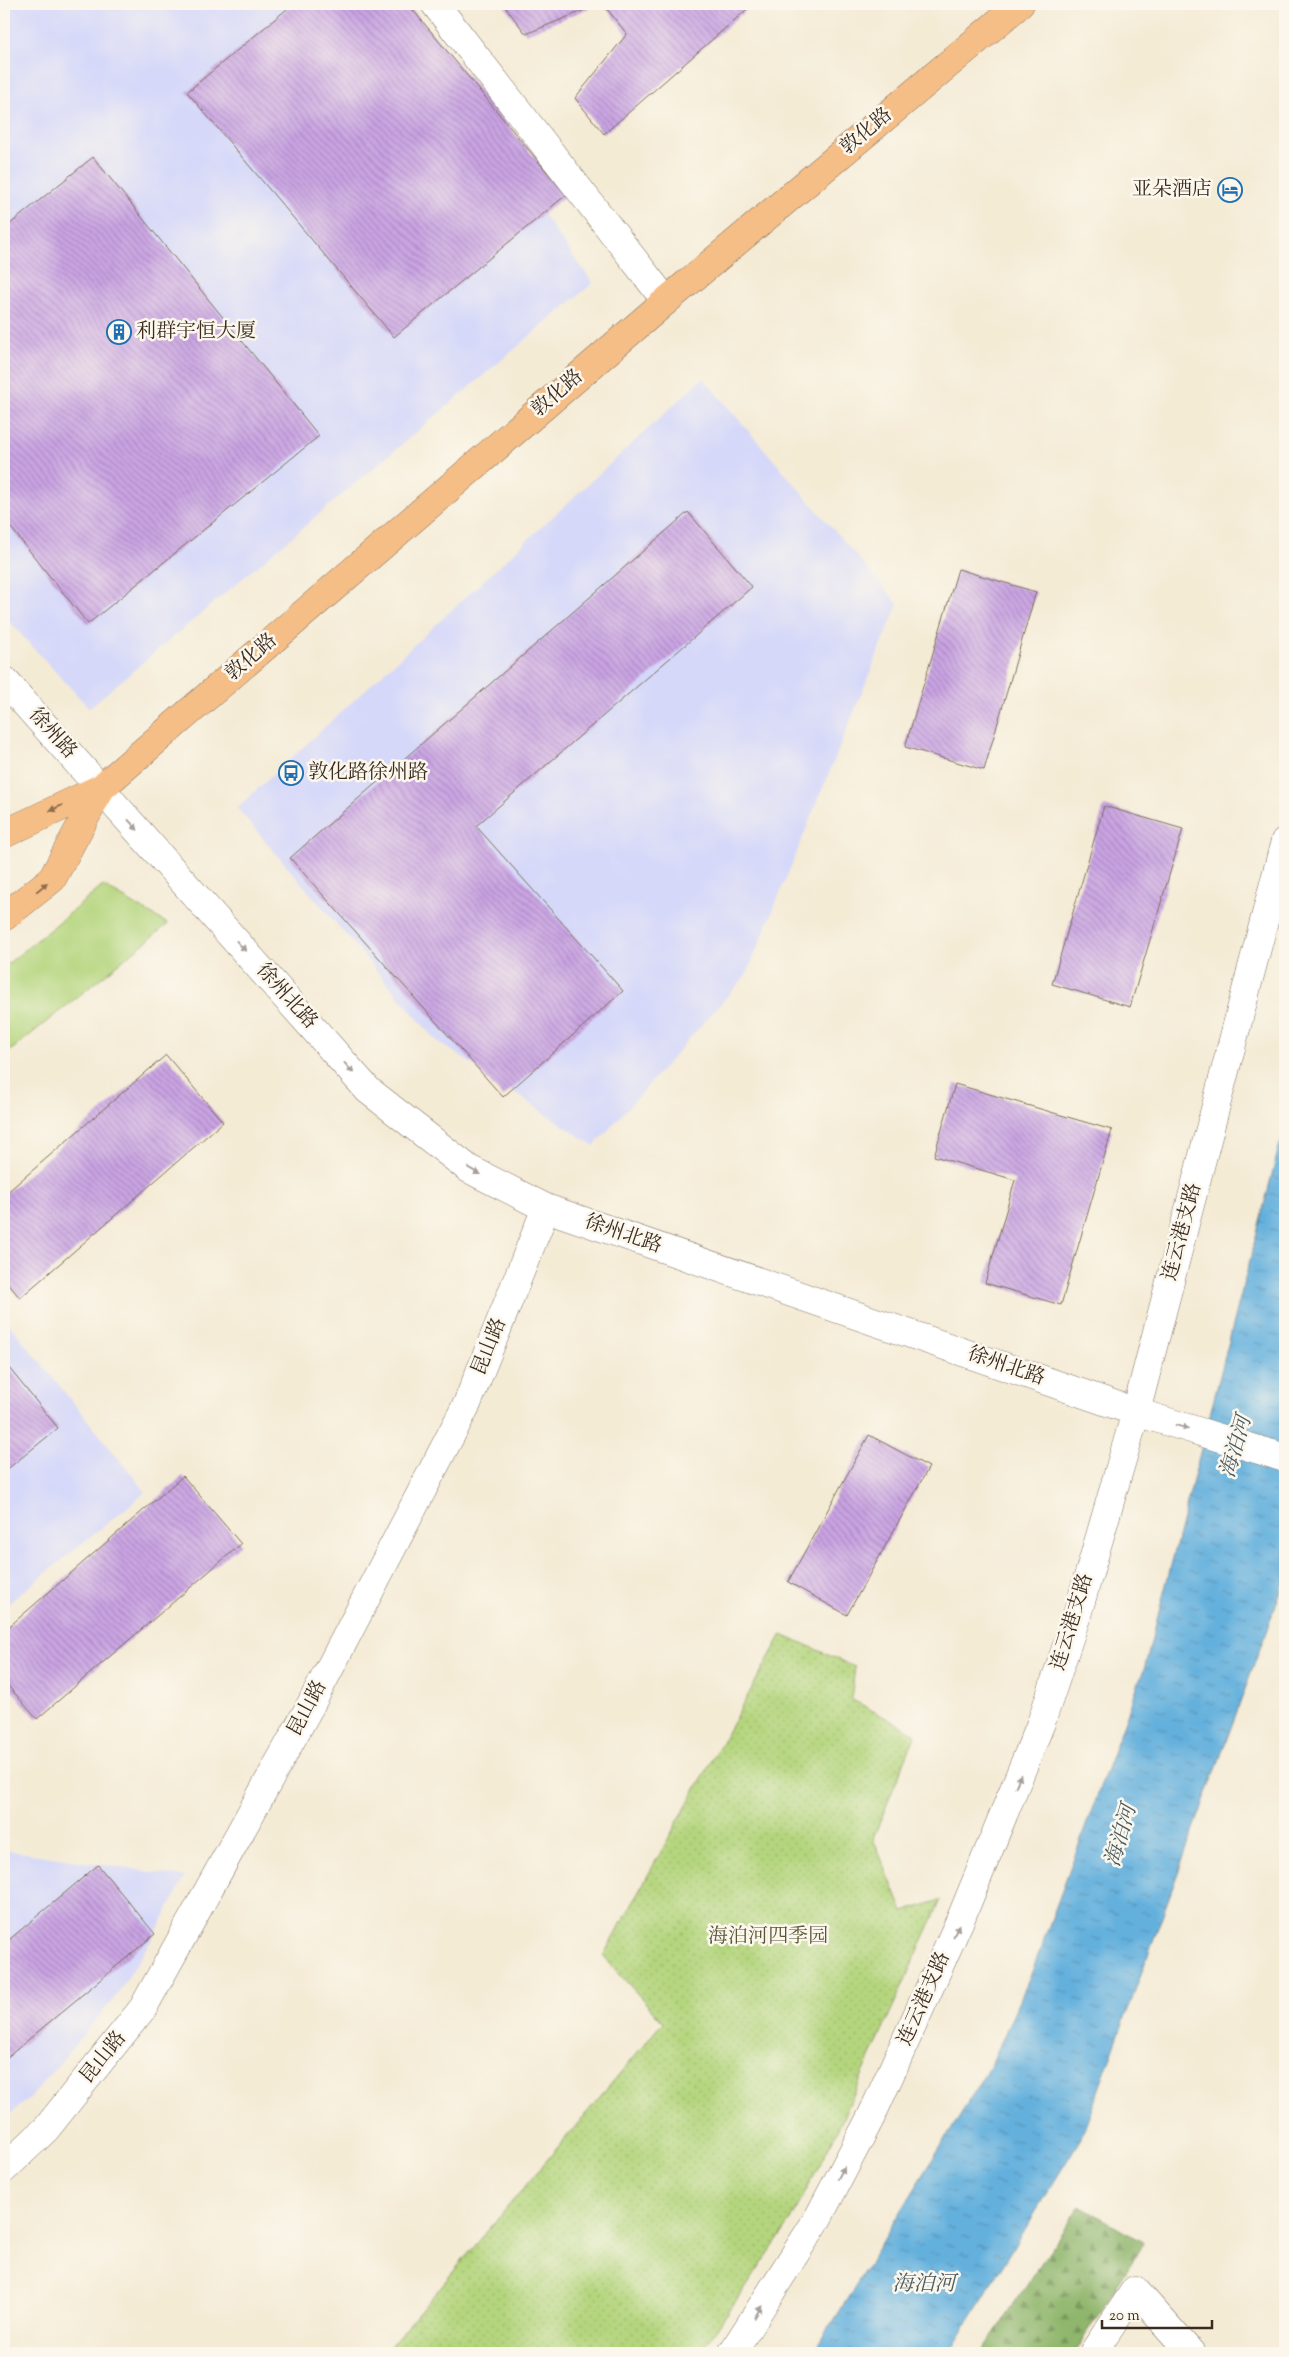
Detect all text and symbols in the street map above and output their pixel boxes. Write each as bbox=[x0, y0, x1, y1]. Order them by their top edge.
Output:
street label: 敦化路 bbox=[835, 102, 899, 162]
place label: 亚朵酒店 bbox=[1132, 176, 1212, 205]
hotel icon: 亚朵酒店 bbox=[1217, 177, 1243, 203]
place label: 利群宇恒大厦 bbox=[136, 318, 256, 347]
building icon: 利群宇恒大厦 bbox=[106, 319, 132, 345]
street label: 敦化路 bbox=[526, 363, 590, 425]
street label: 敦化路 bbox=[220, 627, 284, 689]
street label: 徐州路 bbox=[21, 702, 83, 766]
place label: 敦化路徐州路 bbox=[308, 759, 428, 788]
bus stop icon: 敦化路徐州路 bbox=[278, 760, 304, 786]
one-way arrow bbox=[49, 805, 63, 813]
one-way arrow bbox=[127, 818, 139, 830]
one-way arrow bbox=[35, 881, 48, 892]
one-way arrow bbox=[235, 940, 247, 952]
street label: 徐州北路 bbox=[248, 958, 324, 1036]
one-way arrow bbox=[343, 1061, 354, 1074]
one-way arrow bbox=[467, 1166, 480, 1175]
street label: 连云港支路 bbox=[1156, 1180, 1210, 1284]
street label: 徐州北路 bbox=[580, 1208, 666, 1262]
street label: 昆山路 bbox=[465, 1314, 515, 1380]
street label: 徐州北路 bbox=[963, 1340, 1049, 1394]
water label: 海泊河 bbox=[1214, 1409, 1261, 1481]
one-way arrow bbox=[1175, 1423, 1190, 1431]
street label: 连云港支路 bbox=[1045, 1570, 1101, 1674]
street label: 昆山路 bbox=[281, 1676, 335, 1742]
one-way arrow bbox=[1014, 1773, 1022, 1788]
water label: 海泊河 bbox=[1099, 1798, 1146, 1870]
park label: 海泊河四季园 bbox=[708, 1923, 828, 1952]
one-way arrow bbox=[952, 1924, 960, 1938]
street label: 连云港支路 bbox=[891, 1947, 959, 2051]
street label: 昆山路 bbox=[74, 2026, 134, 2090]
one-way arrow bbox=[837, 2166, 846, 2180]
water label: 海泊河 bbox=[893, 2270, 959, 2300]
scale bar bbox=[1102, 2297, 1212, 2329]
one-way arrow bbox=[753, 2305, 763, 2319]
text: 20 m bbox=[1109, 2306, 1140, 2327]

